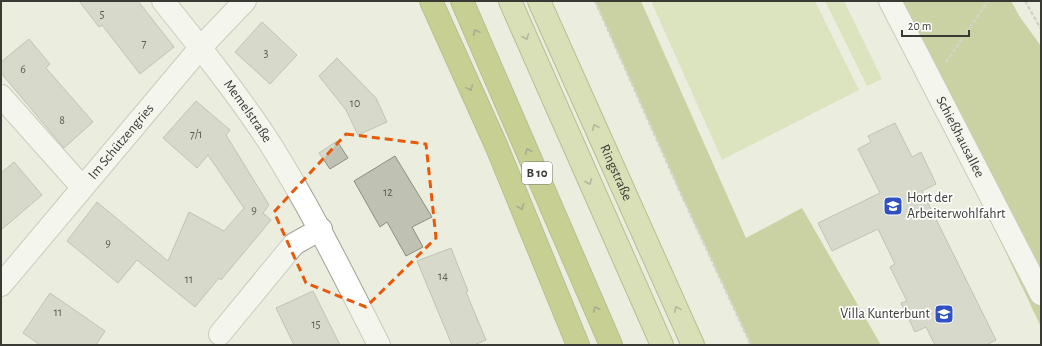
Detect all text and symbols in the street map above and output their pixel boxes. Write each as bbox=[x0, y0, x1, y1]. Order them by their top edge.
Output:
house number: 5 bbox=[99, 8, 105, 20]
scale bar bbox=[902, 12, 969, 38]
text: 20 m bbox=[908, 20, 931, 32]
one-way arrow bbox=[473, 29, 481, 36]
one-way arrow bbox=[521, 32, 529, 40]
house number: 7 bbox=[141, 37, 147, 49]
house number: 3 bbox=[264, 47, 269, 59]
house number: 6 bbox=[20, 63, 26, 75]
street label: Memelstraße bbox=[221, 77, 274, 145]
one-way arrow bbox=[465, 83, 473, 91]
street label: Schießhausallee bbox=[933, 94, 987, 180]
house number: 10 bbox=[350, 97, 360, 109]
street label: Im Schützengries bbox=[86, 102, 157, 182]
house number: 8 bbox=[59, 114, 65, 126]
one-way arrow bbox=[592, 123, 600, 131]
house number: 7/1 bbox=[190, 128, 202, 140]
street label: Ringstraße bbox=[597, 142, 634, 203]
one-way arrow bbox=[525, 148, 533, 156]
road number: B 10 bbox=[522, 162, 552, 184]
one-way arrow bbox=[584, 177, 592, 185]
house number: 12 bbox=[383, 186, 393, 198]
place label: Hort der Arbeiterwohlfahrt bbox=[907, 191, 1006, 221]
school or university icon: Hort der Arbeiterwohlfahrt bbox=[882, 195, 904, 217]
one-way arrow bbox=[517, 203, 525, 210]
house number: 9 bbox=[251, 204, 257, 216]
house number: 9 bbox=[105, 237, 111, 249]
house number: 14 bbox=[438, 270, 448, 282]
house number: 11 bbox=[185, 273, 193, 285]
school or university icon: Villa Kunterbunt bbox=[933, 303, 955, 325]
house number: 11 bbox=[54, 306, 62, 318]
one-way arrow bbox=[593, 306, 601, 314]
one-way arrow bbox=[674, 306, 682, 314]
place label: Villa Kunterbunt bbox=[840, 307, 931, 321]
house number: 15 bbox=[311, 318, 321, 330]

